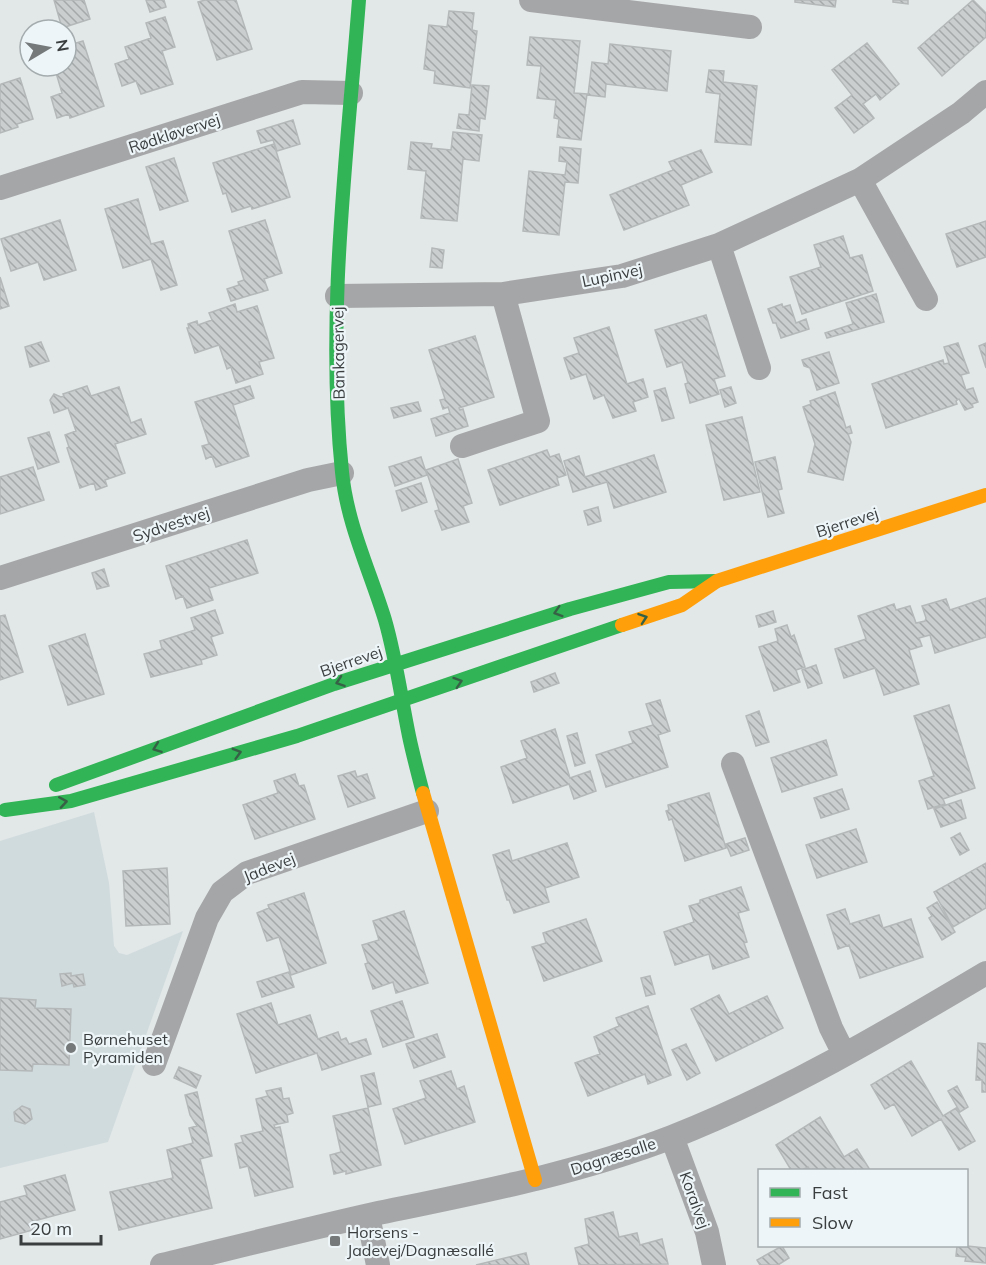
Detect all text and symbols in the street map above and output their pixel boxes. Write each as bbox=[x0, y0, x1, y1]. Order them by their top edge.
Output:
north arrow bbox=[18, 18, 78, 78]
text: N bbox=[52, 38, 74, 53]
street label: Rødkløvervej bbox=[126, 109, 222, 157]
street label: Lupinvej bbox=[580, 259, 644, 291]
street label: Bankagervej bbox=[327, 306, 349, 400]
street label: Sydvestvej bbox=[130, 502, 212, 546]
street label: Bjerrevej bbox=[813, 503, 881, 541]
one-way arrow bbox=[553, 605, 564, 617]
one-way arrow bbox=[637, 613, 648, 626]
street label: Bjerrevej bbox=[317, 641, 385, 681]
one-way arrow bbox=[336, 675, 346, 688]
one-way arrow bbox=[453, 677, 463, 689]
one-way arrow bbox=[152, 740, 163, 753]
one-way arrow bbox=[231, 748, 242, 760]
one-way arrow bbox=[58, 796, 68, 809]
street label: Jadevej bbox=[240, 848, 298, 886]
place label: Børnehuset Pyramiden bbox=[83, 1029, 168, 1067]
marker: Børnehuset Pyramiden bbox=[64, 1041, 78, 1055]
street label: Dagnæsalle bbox=[568, 1133, 658, 1179]
street label: Koralvej bbox=[675, 1169, 715, 1231]
legend bbox=[758, 1169, 968, 1247]
text: Fast bbox=[812, 1181, 848, 1204]
scale bar bbox=[21, 1208, 100, 1246]
text: Slow bbox=[812, 1211, 854, 1234]
text: 20 m bbox=[30, 1217, 72, 1240]
place label: Horsens - Jadevej/Dagnæsallé bbox=[347, 1222, 494, 1260]
marker: Horsens - Jadevej/Dagnæsallé bbox=[328, 1234, 342, 1248]

